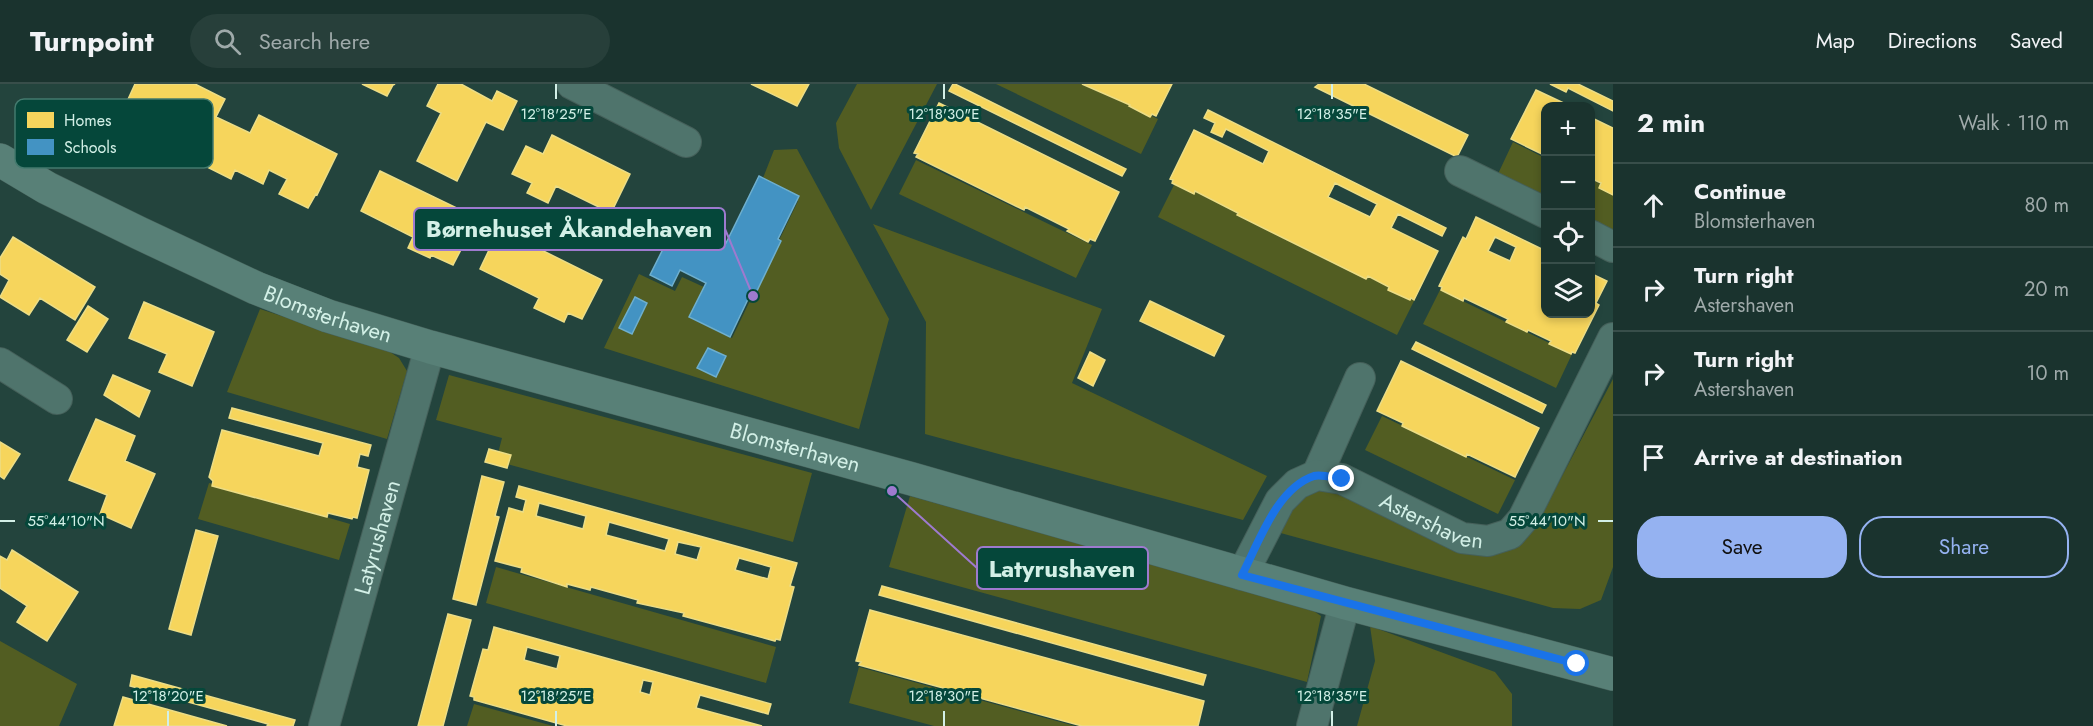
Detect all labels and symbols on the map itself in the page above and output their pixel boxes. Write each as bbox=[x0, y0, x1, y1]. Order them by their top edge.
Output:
legend bbox=[15, 99, 213, 168]
text: 12°18'25"E bbox=[521, 103, 591, 125]
text: 12°18'30"E bbox=[908, 103, 980, 125]
text: 12°18'35"E bbox=[1297, 103, 1367, 125]
text: Homes bbox=[64, 109, 111, 132]
text: Schools bbox=[64, 136, 116, 159]
callout: Børnehuset Åkandehaven bbox=[414, 208, 725, 250]
text: Børnehuset Åkandehaven bbox=[426, 211, 712, 246]
street label: Blomsterhaven bbox=[259, 277, 396, 351]
street label: Blomsterhaven bbox=[726, 414, 864, 480]
route end bbox=[1328, 465, 1354, 491]
street label: Latyrushaven bbox=[346, 476, 408, 598]
street label: Astershaven bbox=[1375, 484, 1485, 556]
text: 55°44'10"N bbox=[27, 510, 105, 532]
text: 55°44'10"N bbox=[1508, 510, 1586, 532]
callout: Latyrushaven bbox=[977, 547, 1148, 589]
text: Latyrushaven bbox=[989, 551, 1135, 586]
route start bbox=[1563, 650, 1589, 676]
text: 12°18'20"E bbox=[132, 685, 204, 707]
text: 12°18'25"E bbox=[521, 685, 591, 707]
text: 12°18'30"E bbox=[908, 685, 980, 707]
text: 12°18'35"E bbox=[1297, 685, 1367, 707]

